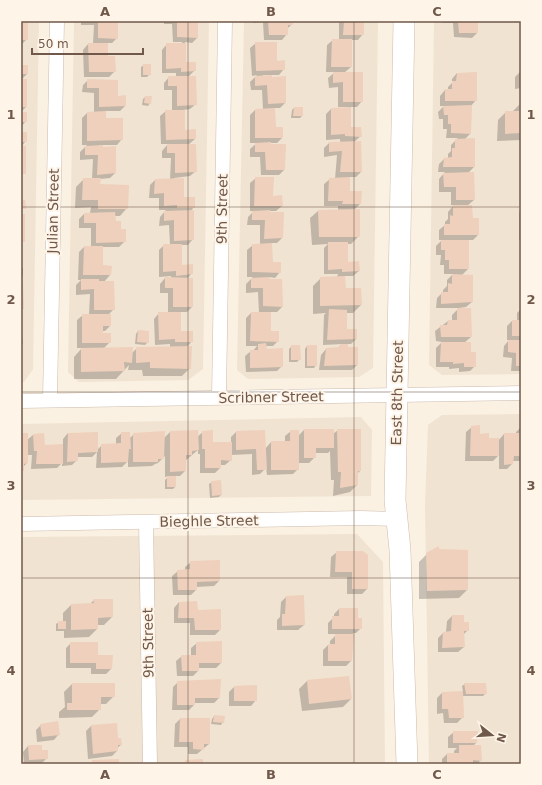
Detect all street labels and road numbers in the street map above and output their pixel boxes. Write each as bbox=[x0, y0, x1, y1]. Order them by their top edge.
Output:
street label: Julian Street bbox=[44, 168, 62, 255]
street label: 9th Street bbox=[213, 173, 231, 244]
street label: East 8th Street bbox=[388, 340, 406, 446]
street label: Scribner Street bbox=[218, 388, 324, 406]
street label: Bieghle Street bbox=[159, 512, 259, 530]
street label: 9th Street bbox=[139, 607, 157, 678]

